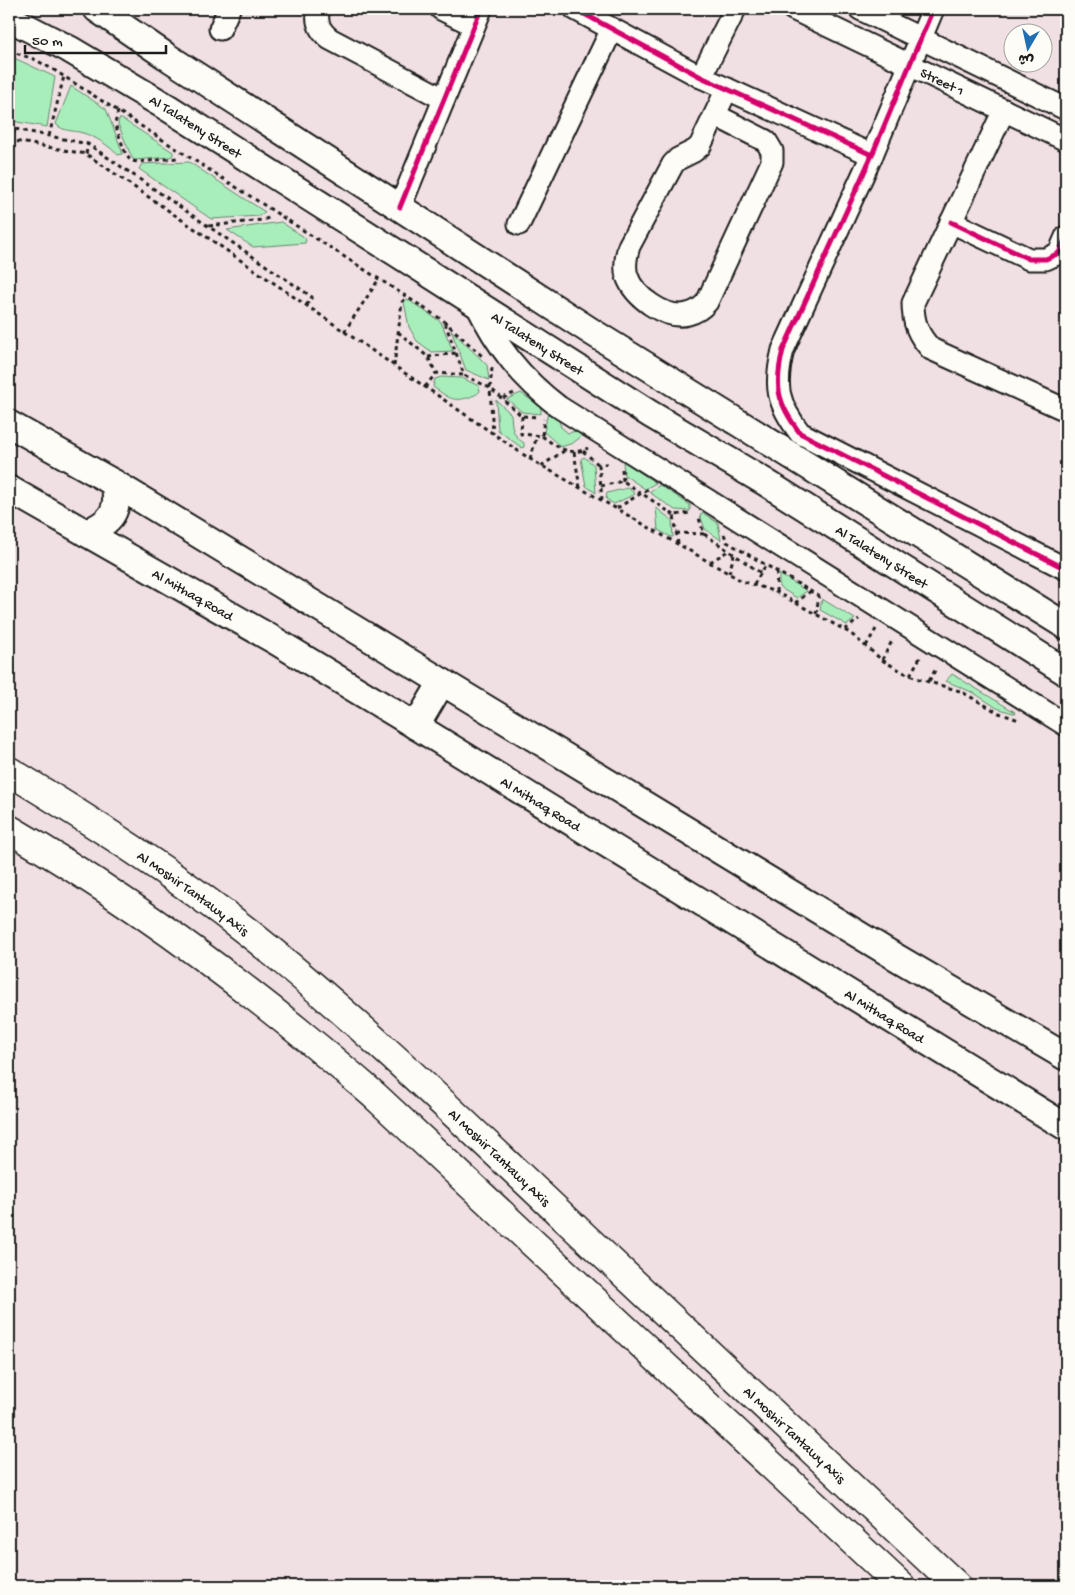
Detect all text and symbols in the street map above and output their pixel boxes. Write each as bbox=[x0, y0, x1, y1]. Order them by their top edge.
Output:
scale bar bbox=[25, 22, 166, 54]
north arrow bbox=[1002, 22, 1052, 72]
text: 50 m bbox=[32, 33, 63, 51]
text: ش bbox=[1017, 49, 1035, 68]
street label: Street 1 bbox=[917, 65, 966, 101]
street label: Al Talateny Street bbox=[145, 93, 245, 164]
street label: Al Talateny Street bbox=[487, 309, 587, 381]
street label: Al Talateny Street bbox=[832, 523, 931, 594]
street label: Al Mithaq Road bbox=[148, 566, 237, 627]
street label: Al Mithaq Road bbox=[497, 774, 584, 837]
street label: Al Moshir Tantawy Axis bbox=[133, 848, 252, 941]
street label: Al Mithaq Road bbox=[841, 986, 928, 1049]
street label: Al Moshir Tantawy Axis bbox=[444, 1106, 553, 1211]
street label: Al Moshir Tantawy Axis bbox=[739, 1384, 849, 1489]

